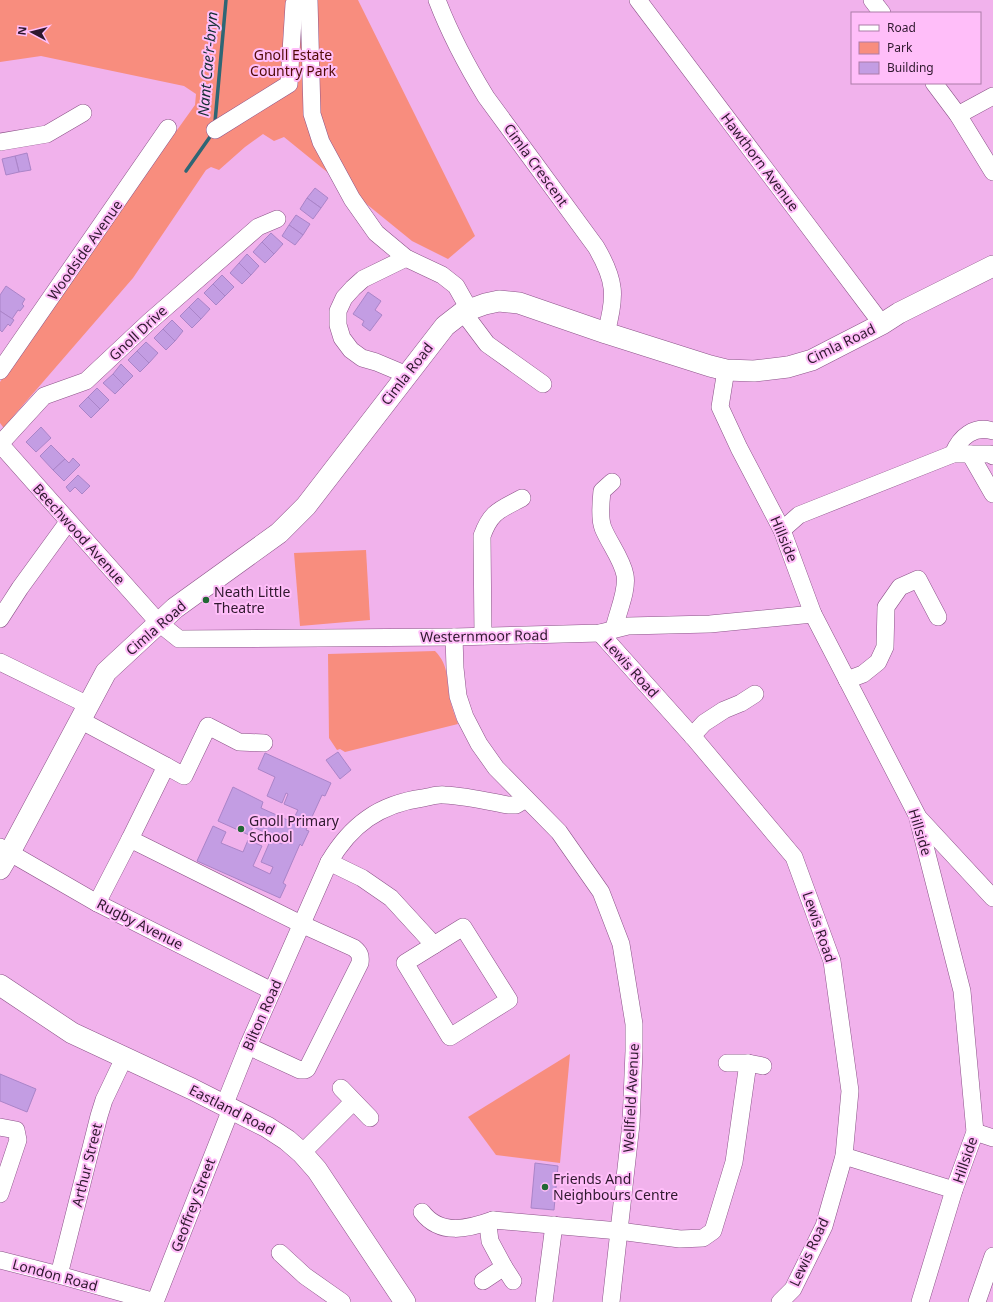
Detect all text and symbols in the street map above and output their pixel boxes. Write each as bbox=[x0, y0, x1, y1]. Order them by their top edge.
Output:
water label: Nant Cae'r-bryn bbox=[192, 11, 222, 117]
north arrow bbox=[12, 12, 52, 52]
legend bbox=[851, 12, 981, 84]
text: Road bbox=[887, 19, 916, 36]
text: N bbox=[14, 25, 30, 36]
text: Park bbox=[887, 39, 913, 56]
park label: Gnoll Estate Country Park bbox=[250, 45, 336, 80]
text: Building bbox=[887, 59, 934, 76]
street label: Hawthorn Avenue bbox=[717, 109, 804, 215]
street label: Cimla Crescent bbox=[500, 120, 573, 210]
street label: Woodside Avenue bbox=[43, 196, 126, 303]
street label: Gnoll Drive bbox=[105, 301, 171, 364]
street label: Cimla Road bbox=[803, 319, 878, 368]
street label: Cimla Road bbox=[376, 339, 437, 409]
street label: Beechwood Avenue bbox=[29, 479, 130, 588]
street label: Hillside bbox=[766, 513, 803, 565]
place label: Neath Little Theatre bbox=[214, 582, 290, 617]
marker: Neath Little Theatre bbox=[201, 595, 211, 605]
street label: Cimla Road bbox=[121, 596, 190, 659]
street label: Westernmoor Road bbox=[420, 625, 548, 646]
street label: Lewis Road bbox=[600, 634, 663, 701]
street label: Hillside bbox=[904, 806, 937, 858]
place label: Gnoll Primary School bbox=[249, 811, 340, 846]
marker: Gnoll Primary School bbox=[236, 824, 246, 834]
street label: Lewis Road bbox=[799, 889, 840, 965]
street label: Rugby Avenue bbox=[94, 894, 187, 953]
street label: Bilton Road bbox=[237, 976, 286, 1053]
street label: Wellfield Avenue bbox=[618, 1043, 643, 1153]
street label: Eastland Road bbox=[186, 1080, 278, 1139]
street label: Arthur Street bbox=[67, 1121, 106, 1209]
street label: Hillside bbox=[948, 1134, 981, 1186]
street label: Geoffrey Street bbox=[166, 1155, 219, 1255]
place label: Friends And Neighbours Centre bbox=[553, 1169, 678, 1204]
marker: Friends And Neighbours Centre bbox=[540, 1182, 550, 1192]
street label: Lewis Road bbox=[784, 1214, 833, 1289]
street label: London Road bbox=[10, 1254, 100, 1295]

